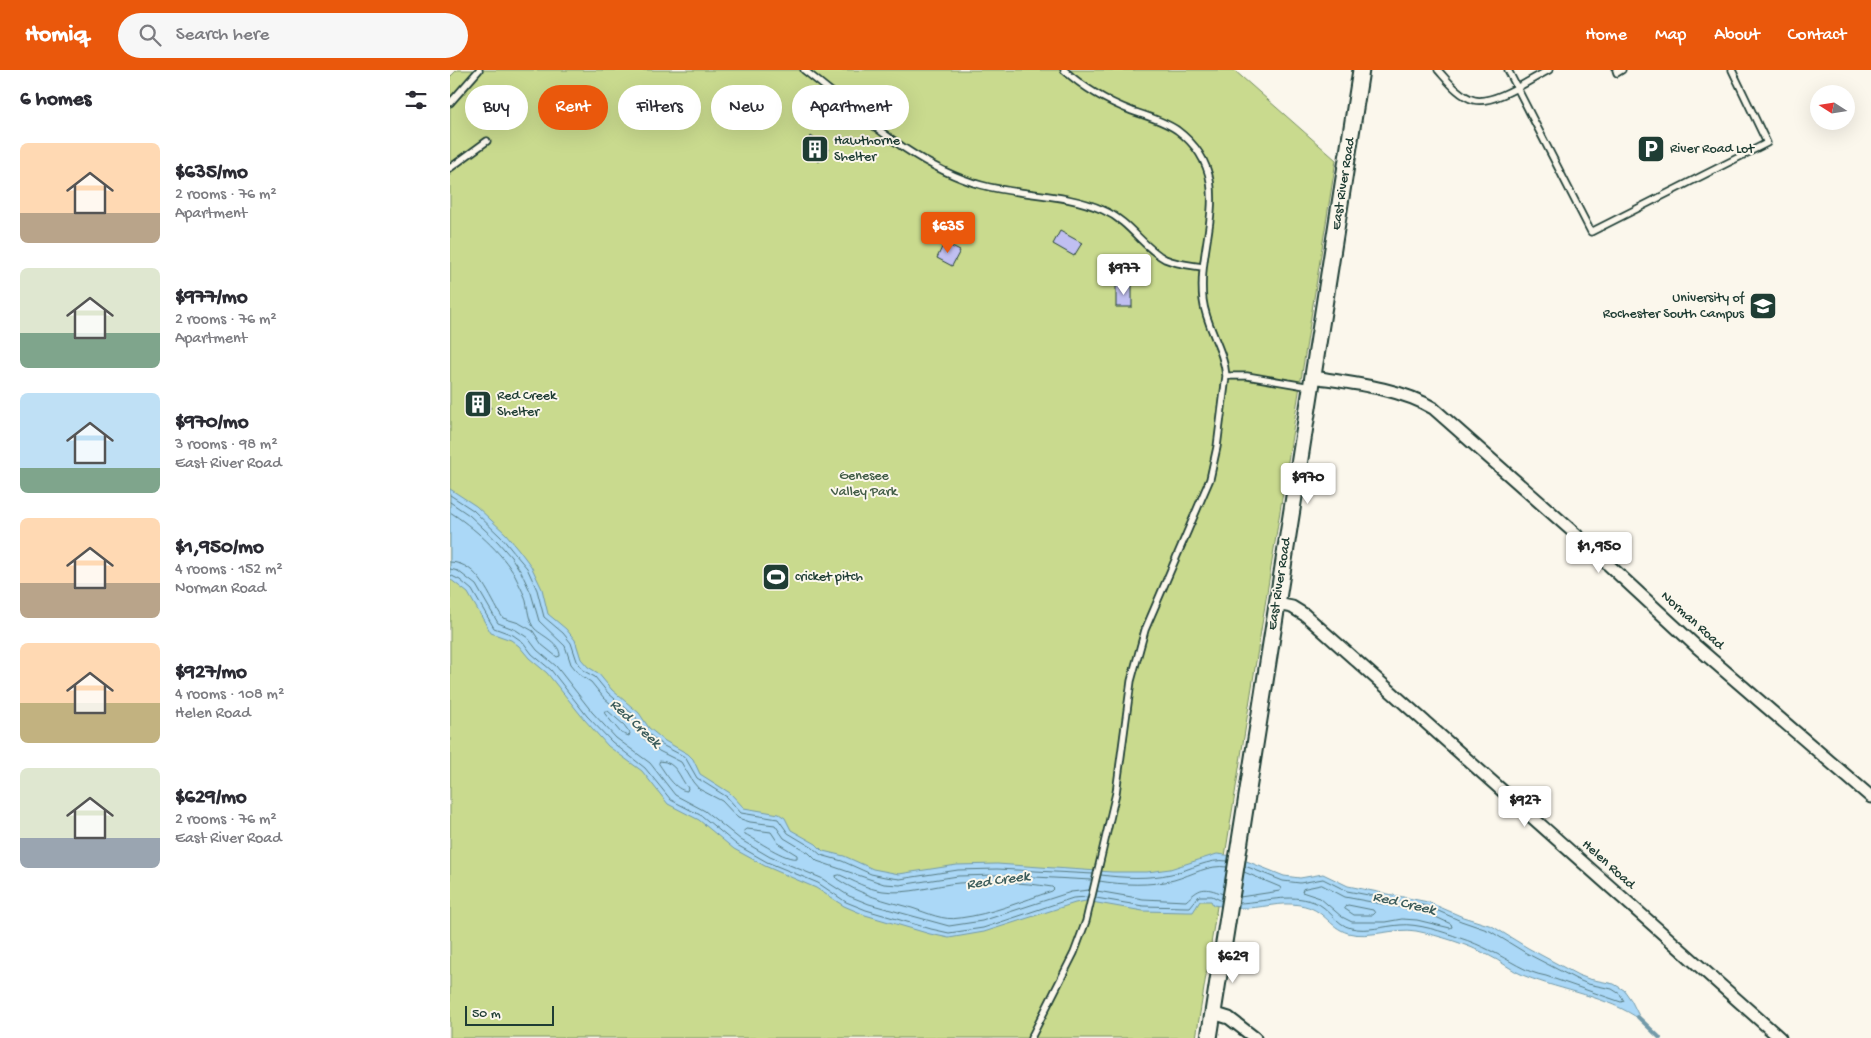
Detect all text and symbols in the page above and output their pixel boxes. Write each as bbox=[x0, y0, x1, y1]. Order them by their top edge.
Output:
search box bbox=[118, 13, 468, 58]
text: Homiq bbox=[25, 21, 88, 50]
icon: search bbox=[136, 21, 164, 49]
text: Search here bbox=[176, 24, 269, 47]
text: Home bbox=[1585, 25, 1627, 46]
text: Map bbox=[1655, 25, 1686, 46]
text: About bbox=[1714, 25, 1760, 46]
text: Contact bbox=[1788, 25, 1846, 46]
chip: Buy bbox=[465, 85, 528, 130]
chip: Rent bbox=[538, 85, 608, 130]
chip: Filters bbox=[618, 85, 701, 130]
chip: New bbox=[711, 85, 782, 130]
chip: Apartment bbox=[792, 85, 909, 130]
north arrow bbox=[1810, 85, 1855, 130]
map controls bbox=[1810, 85, 1855, 130]
icon: filters bbox=[402, 86, 430, 114]
text: 6 homes bbox=[20, 88, 91, 113]
place label: Hawthorne Shelter bbox=[834, 133, 901, 166]
building icon: Hawthorne Shelter bbox=[800, 134, 830, 164]
parking icon: River Road Lot bbox=[1636, 134, 1666, 164]
street label: East River Road bbox=[1328, 135, 1360, 231]
place label: River Road Lot bbox=[1670, 141, 1755, 158]
text: $635/mo bbox=[175, 161, 248, 186]
icon: home bbox=[60, 163, 120, 223]
text: 2 rooms · 76 m² bbox=[175, 186, 277, 205]
text: Apartment bbox=[175, 205, 247, 224]
pin: $635 bbox=[918, 212, 978, 254]
text: $635 bbox=[932, 218, 964, 237]
pin: $977 bbox=[1094, 254, 1154, 296]
text: $977 bbox=[1108, 260, 1140, 279]
text: $977/mo bbox=[175, 286, 248, 311]
icon: home bbox=[60, 288, 120, 348]
place label: University of Rochester South Campus bbox=[1603, 290, 1746, 323]
school or university icon: University of Rochester South Campus bbox=[1748, 291, 1778, 321]
text: 2 rooms · 76 m² bbox=[175, 311, 277, 330]
text: Apartment bbox=[175, 330, 247, 349]
place label: Red Creek Shelter bbox=[497, 388, 558, 421]
building icon: Red Creek Shelter bbox=[463, 389, 493, 419]
text: $970/mo bbox=[175, 411, 249, 436]
icon: home bbox=[60, 413, 120, 473]
text: 3 rooms · 98 m² bbox=[175, 436, 277, 455]
text: East River Road bbox=[175, 455, 282, 474]
pin: $970 bbox=[1278, 462, 1338, 505]
park label: Genesee Valley Park bbox=[830, 468, 899, 501]
text: $970 bbox=[1292, 469, 1324, 488]
pin: $1,950 bbox=[1558, 532, 1640, 574]
street label: East River Road bbox=[1264, 535, 1296, 631]
text: $1,950/mo bbox=[175, 536, 264, 561]
icon: home bbox=[60, 538, 120, 598]
text: $1,950 bbox=[1577, 538, 1621, 557]
text: 4 rooms · 152 m² bbox=[175, 561, 283, 580]
sports icon: cricket pitch bbox=[761, 562, 791, 592]
place label: cricket pitch bbox=[795, 569, 863, 586]
text: Norman Road bbox=[175, 580, 266, 599]
street label: Norman Road bbox=[1657, 588, 1729, 655]
text: $927/mo bbox=[175, 661, 247, 686]
icon: home bbox=[60, 663, 120, 723]
text: 4 rooms · 108 m² bbox=[175, 686, 284, 705]
water label: Red Creek bbox=[606, 696, 665, 753]
text: Helen Road bbox=[175, 705, 251, 724]
text: $629/mo bbox=[175, 786, 247, 811]
pin: $927 bbox=[1495, 786, 1555, 828]
icon: home bbox=[60, 788, 120, 848]
text: $927 bbox=[1509, 792, 1541, 811]
text: 2 rooms · 76 m² bbox=[175, 811, 277, 830]
text: East River Road bbox=[175, 830, 282, 849]
street label: Helen Road bbox=[1578, 837, 1640, 895]
water label: Red Creek bbox=[965, 867, 1032, 894]
water label: Red Creek bbox=[1371, 888, 1438, 920]
pin: $629 bbox=[1203, 942, 1263, 984]
text: $629 bbox=[1217, 948, 1249, 967]
scale bar bbox=[465, 1003, 554, 1026]
text: 50 m bbox=[472, 1006, 501, 1023]

